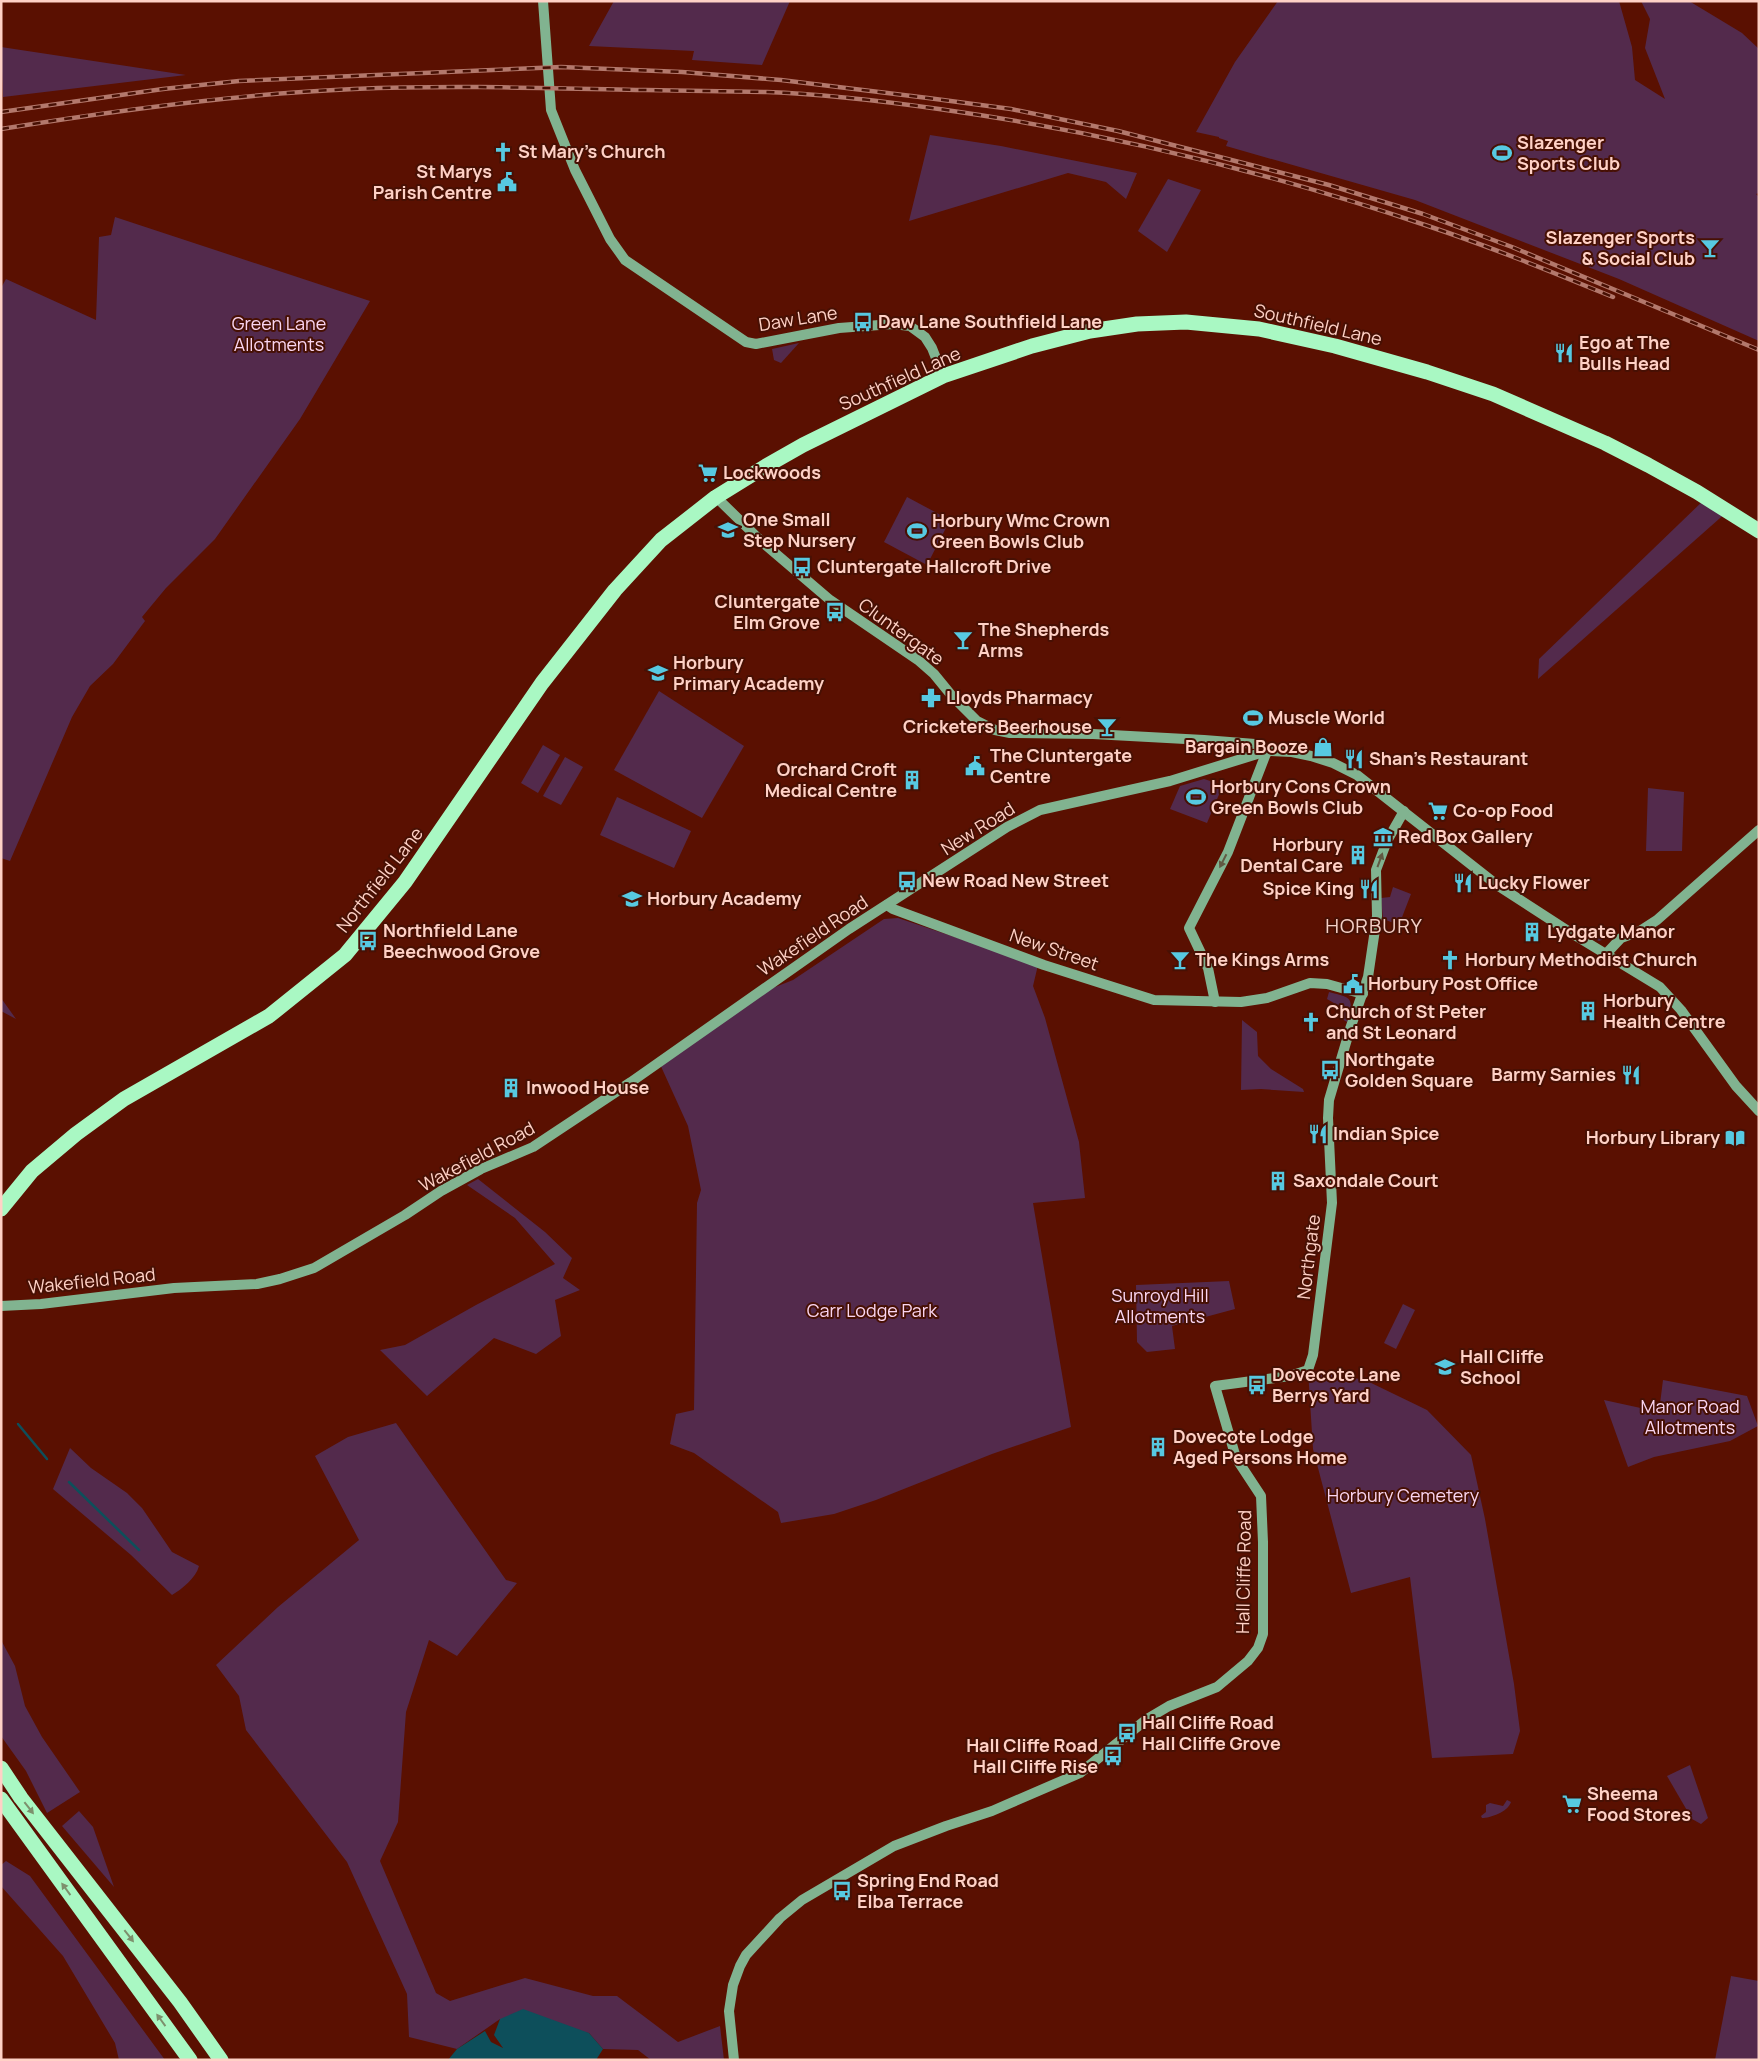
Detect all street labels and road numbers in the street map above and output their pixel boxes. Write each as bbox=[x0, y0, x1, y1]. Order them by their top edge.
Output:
street label: Southfield Lane bbox=[1252, 298, 1385, 350]
street label: Daw Lane bbox=[757, 300, 839, 336]
street label: Southfield Lane bbox=[835, 341, 964, 416]
street label: Cluntergate bbox=[854, 592, 949, 670]
street label: New Road bbox=[936, 796, 1019, 860]
street label: Northfield Lane bbox=[330, 822, 428, 937]
street label: Wakefield Road bbox=[753, 889, 872, 981]
street label: New Street bbox=[1007, 923, 1102, 976]
street label: Wakefield Road bbox=[414, 1116, 539, 1197]
street label: Northgate bbox=[1291, 1213, 1325, 1301]
street label: Wakefield Road bbox=[27, 1261, 157, 1299]
street label: Hall Cliffe Road bbox=[1230, 1510, 1256, 1634]

